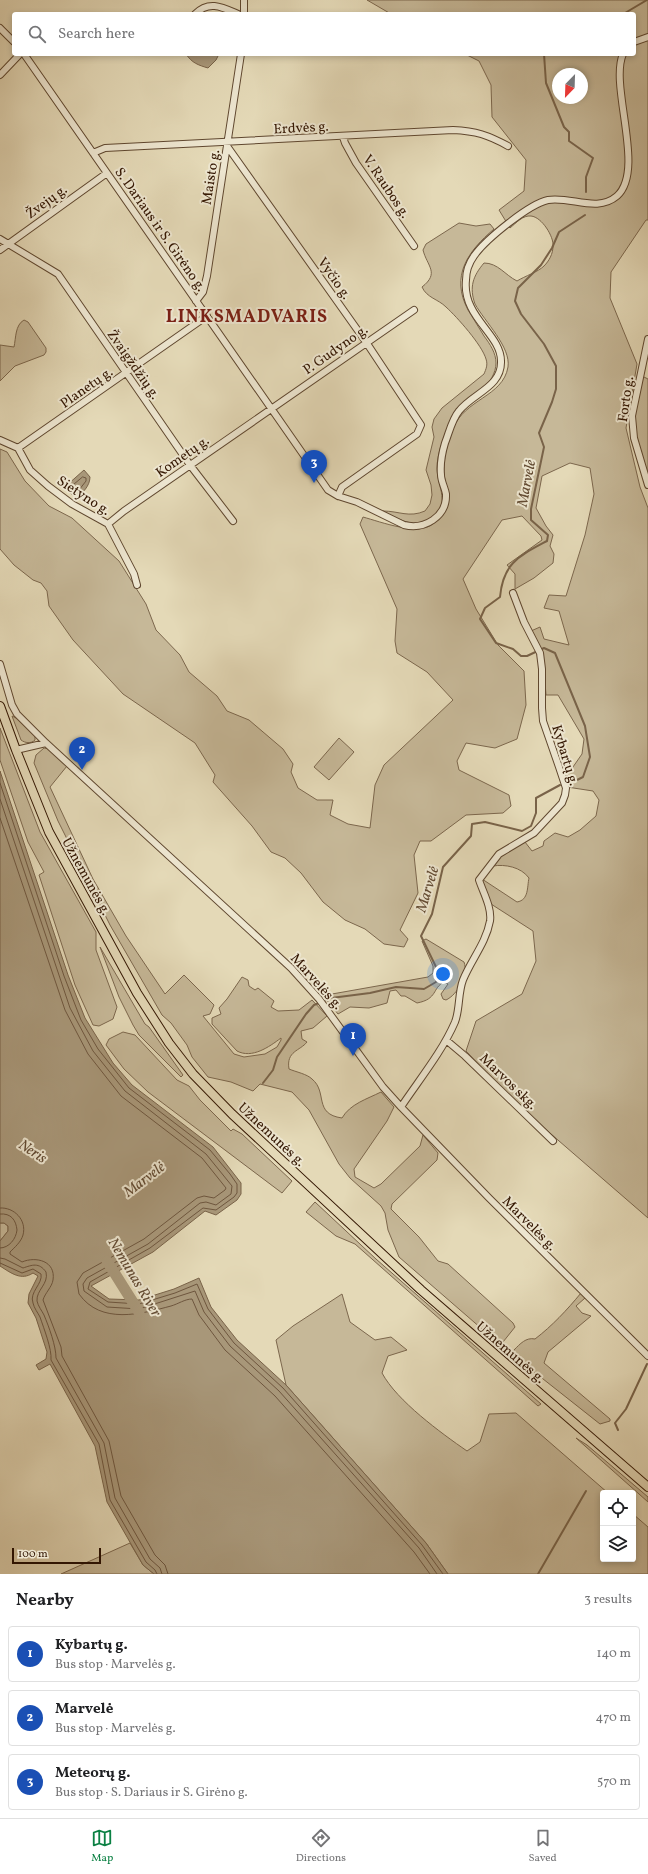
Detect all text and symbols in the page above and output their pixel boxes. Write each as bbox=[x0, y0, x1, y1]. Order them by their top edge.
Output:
search box bbox=[12, 12, 636, 56]
icon: search bbox=[26, 23, 48, 45]
text: Search here bbox=[58, 24, 135, 45]
north arrow bbox=[552, 68, 588, 104]
street label: Erdvės g. bbox=[273, 118, 329, 139]
street label: Maisto g. bbox=[198, 148, 225, 206]
street label: V. Raubos g. bbox=[358, 151, 414, 222]
street label: S. Dariaus ir S. Girėno g. bbox=[110, 164, 210, 296]
street label: Žvejų g. bbox=[22, 180, 72, 224]
street label: Vyčio g. bbox=[312, 254, 355, 304]
district label: LINKSMADVARIS bbox=[166, 305, 328, 330]
street label: P. Gudyno g. bbox=[299, 321, 372, 380]
street label: Žvaigždžių g. bbox=[102, 326, 165, 404]
street label: Planetų g. bbox=[57, 363, 117, 413]
street label: Forto g. bbox=[614, 375, 639, 423]
street label: Kometų g. bbox=[152, 432, 213, 483]
pin: 3 bbox=[301, 450, 327, 483]
water label: Marvelė bbox=[512, 458, 542, 509]
street label: Sietyno g. bbox=[53, 472, 114, 521]
street label: Kybartų g. bbox=[546, 723, 583, 788]
pin: 2 bbox=[69, 737, 95, 770]
street label: Užnemunės g. bbox=[57, 835, 115, 919]
water label: Marvelė bbox=[411, 863, 446, 916]
street label: Marvelės g. bbox=[285, 950, 346, 1014]
your location bbox=[433, 964, 453, 984]
pin: 1 bbox=[340, 1023, 366, 1056]
street label: Marvos skg. bbox=[475, 1050, 541, 1114]
street label: Užnemunės g. bbox=[233, 1099, 309, 1171]
water label: Neris bbox=[14, 1135, 51, 1170]
water label: Marvelė bbox=[119, 1157, 170, 1203]
street label: Marvelės g. bbox=[498, 1193, 560, 1255]
water label: Nemunas River bbox=[102, 1234, 166, 1321]
street label: Užnemunės g. bbox=[471, 1318, 549, 1389]
map controls bbox=[600, 1490, 636, 1562]
button: locate bbox=[600, 1490, 636, 1526]
button: layers bbox=[600, 1526, 636, 1562]
scale bar bbox=[12, 1546, 101, 1565]
text: 100 m bbox=[18, 1547, 48, 1562]
text: Nearby bbox=[16, 1589, 74, 1612]
text: 3 results bbox=[584, 1591, 632, 1609]
text: Kybartų g. bbox=[55, 1635, 128, 1656]
text: 1 bbox=[27, 1645, 33, 1663]
text: 140 m bbox=[597, 1645, 631, 1663]
text: Bus stop · Marvelės g. bbox=[55, 1656, 176, 1674]
text: Marvelė bbox=[55, 1699, 113, 1720]
text: 2 bbox=[27, 1709, 33, 1727]
text: 470 m bbox=[596, 1709, 631, 1727]
text: Bus stop · Marvelės g. bbox=[55, 1720, 176, 1738]
text: Meteorų g. bbox=[55, 1763, 130, 1784]
text: 3 bbox=[27, 1773, 33, 1791]
text: 570 m bbox=[597, 1773, 631, 1791]
text: Bus stop · S. Dariaus ir S. Girėno g. bbox=[55, 1784, 248, 1802]
tab: Map bbox=[91, 1827, 113, 1866]
tab: Directions bbox=[296, 1827, 346, 1866]
tab: Saved bbox=[528, 1827, 557, 1866]

